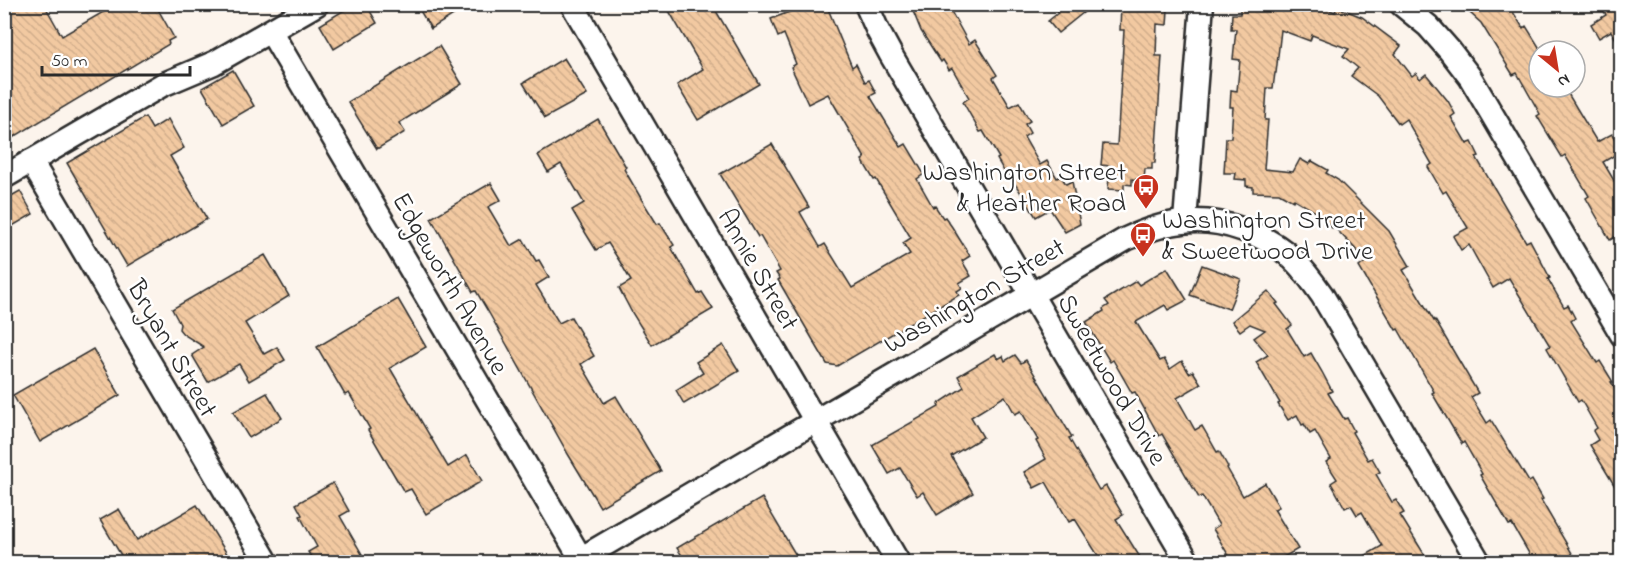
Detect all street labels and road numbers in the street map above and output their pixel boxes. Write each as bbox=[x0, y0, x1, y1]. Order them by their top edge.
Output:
street label: Edgeworth Avenue bbox=[381, 186, 517, 384]
street label: Annie Street bbox=[706, 202, 807, 338]
street label: Washington Street bbox=[877, 229, 1073, 365]
street label: Bryant Street bbox=[115, 272, 226, 425]
street label: Sweetwood Drive bbox=[1046, 287, 1176, 474]

